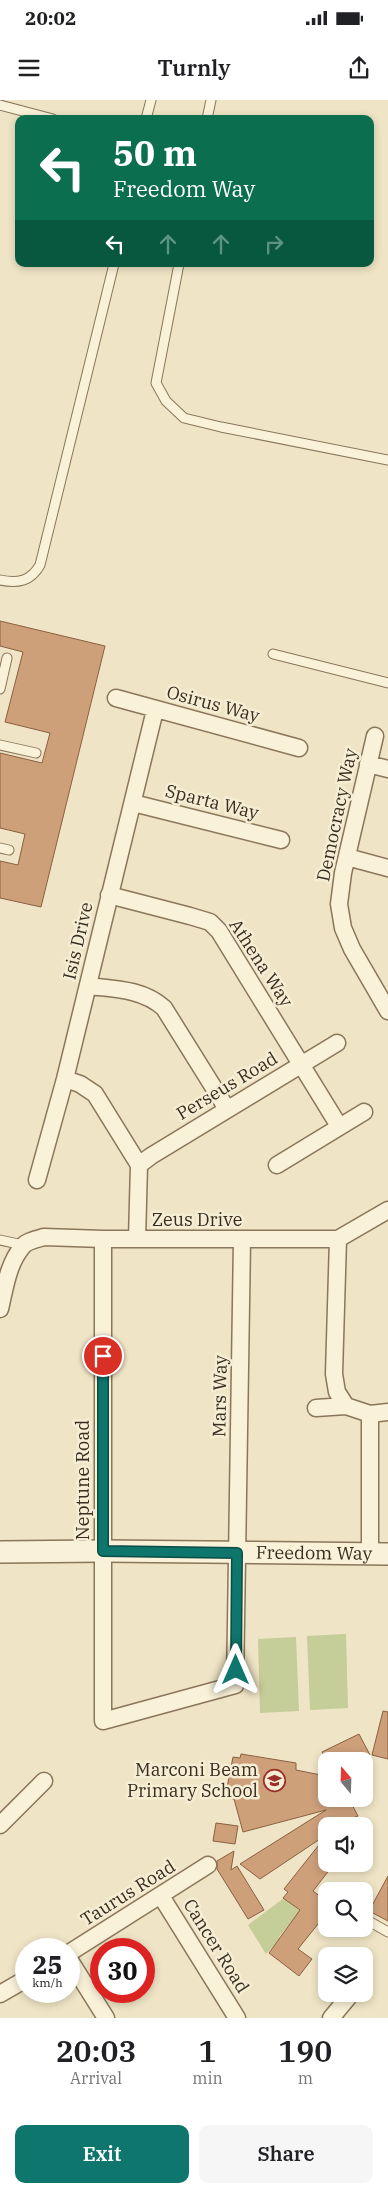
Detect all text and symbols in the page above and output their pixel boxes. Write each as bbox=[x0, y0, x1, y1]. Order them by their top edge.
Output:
text: 20:02 bbox=[25, 6, 76, 30]
text: Turnly bbox=[157, 53, 231, 82]
icon: menu bbox=[15, 54, 43, 82]
icon: share bbox=[345, 54, 373, 82]
text: 50 m bbox=[113, 130, 197, 176]
icon: left bbox=[30, 135, 95, 200]
text: Freedom Way bbox=[113, 174, 255, 203]
icon: left bbox=[101, 230, 129, 258]
icon: ahead bbox=[154, 230, 182, 258]
icon: ahead bbox=[207, 230, 235, 258]
icon: right bbox=[260, 230, 288, 258]
street label: Osirus Way bbox=[164, 680, 263, 727]
street label: Democracy Way bbox=[311, 746, 362, 884]
street label: Sparta Way bbox=[163, 779, 262, 824]
street label: Isis Drive bbox=[57, 900, 98, 982]
street label: Athena Way bbox=[224, 914, 299, 1011]
street label: Perseus Road bbox=[172, 1046, 282, 1125]
street label: Zeus Drive bbox=[152, 1208, 242, 1231]
pin bbox=[82, 1335, 124, 1377]
icon: arrive bbox=[89, 1342, 117, 1370]
street label: Mars Way bbox=[207, 1354, 232, 1437]
street label: Neptune Road bbox=[71, 1420, 94, 1540]
street label: Freedom Way bbox=[256, 1541, 373, 1565]
position arrow bbox=[209, 1643, 261, 1695]
north arrow bbox=[318, 1752, 372, 1808]
map controls bbox=[318, 1752, 373, 2002]
place label: Marconi Beam Primary School bbox=[127, 1758, 258, 1802]
school or university icon: Marconi Beam Primary School bbox=[262, 1768, 286, 1792]
button: sound bbox=[318, 1817, 373, 1872]
street label: Taurus Road bbox=[76, 1854, 179, 1931]
button: search bbox=[318, 1882, 373, 1937]
street label: Cancer Road bbox=[178, 1894, 254, 1997]
speed limit sign: 30 bbox=[90, 1938, 155, 2003]
button: layers bbox=[318, 1947, 373, 2002]
text: 25 bbox=[32, 1948, 63, 1981]
text: km/h bbox=[32, 1975, 63, 1990]
text: 20:03 bbox=[56, 2031, 137, 2070]
text: 1 bbox=[198, 2031, 216, 2070]
text: 190 bbox=[278, 2031, 332, 2070]
text: Arrival bbox=[70, 2068, 122, 2088]
text: min bbox=[192, 2068, 223, 2088]
text: m bbox=[298, 2068, 313, 2088]
button: Exit bbox=[15, 2125, 189, 2183]
button: Share bbox=[199, 2125, 373, 2183]

